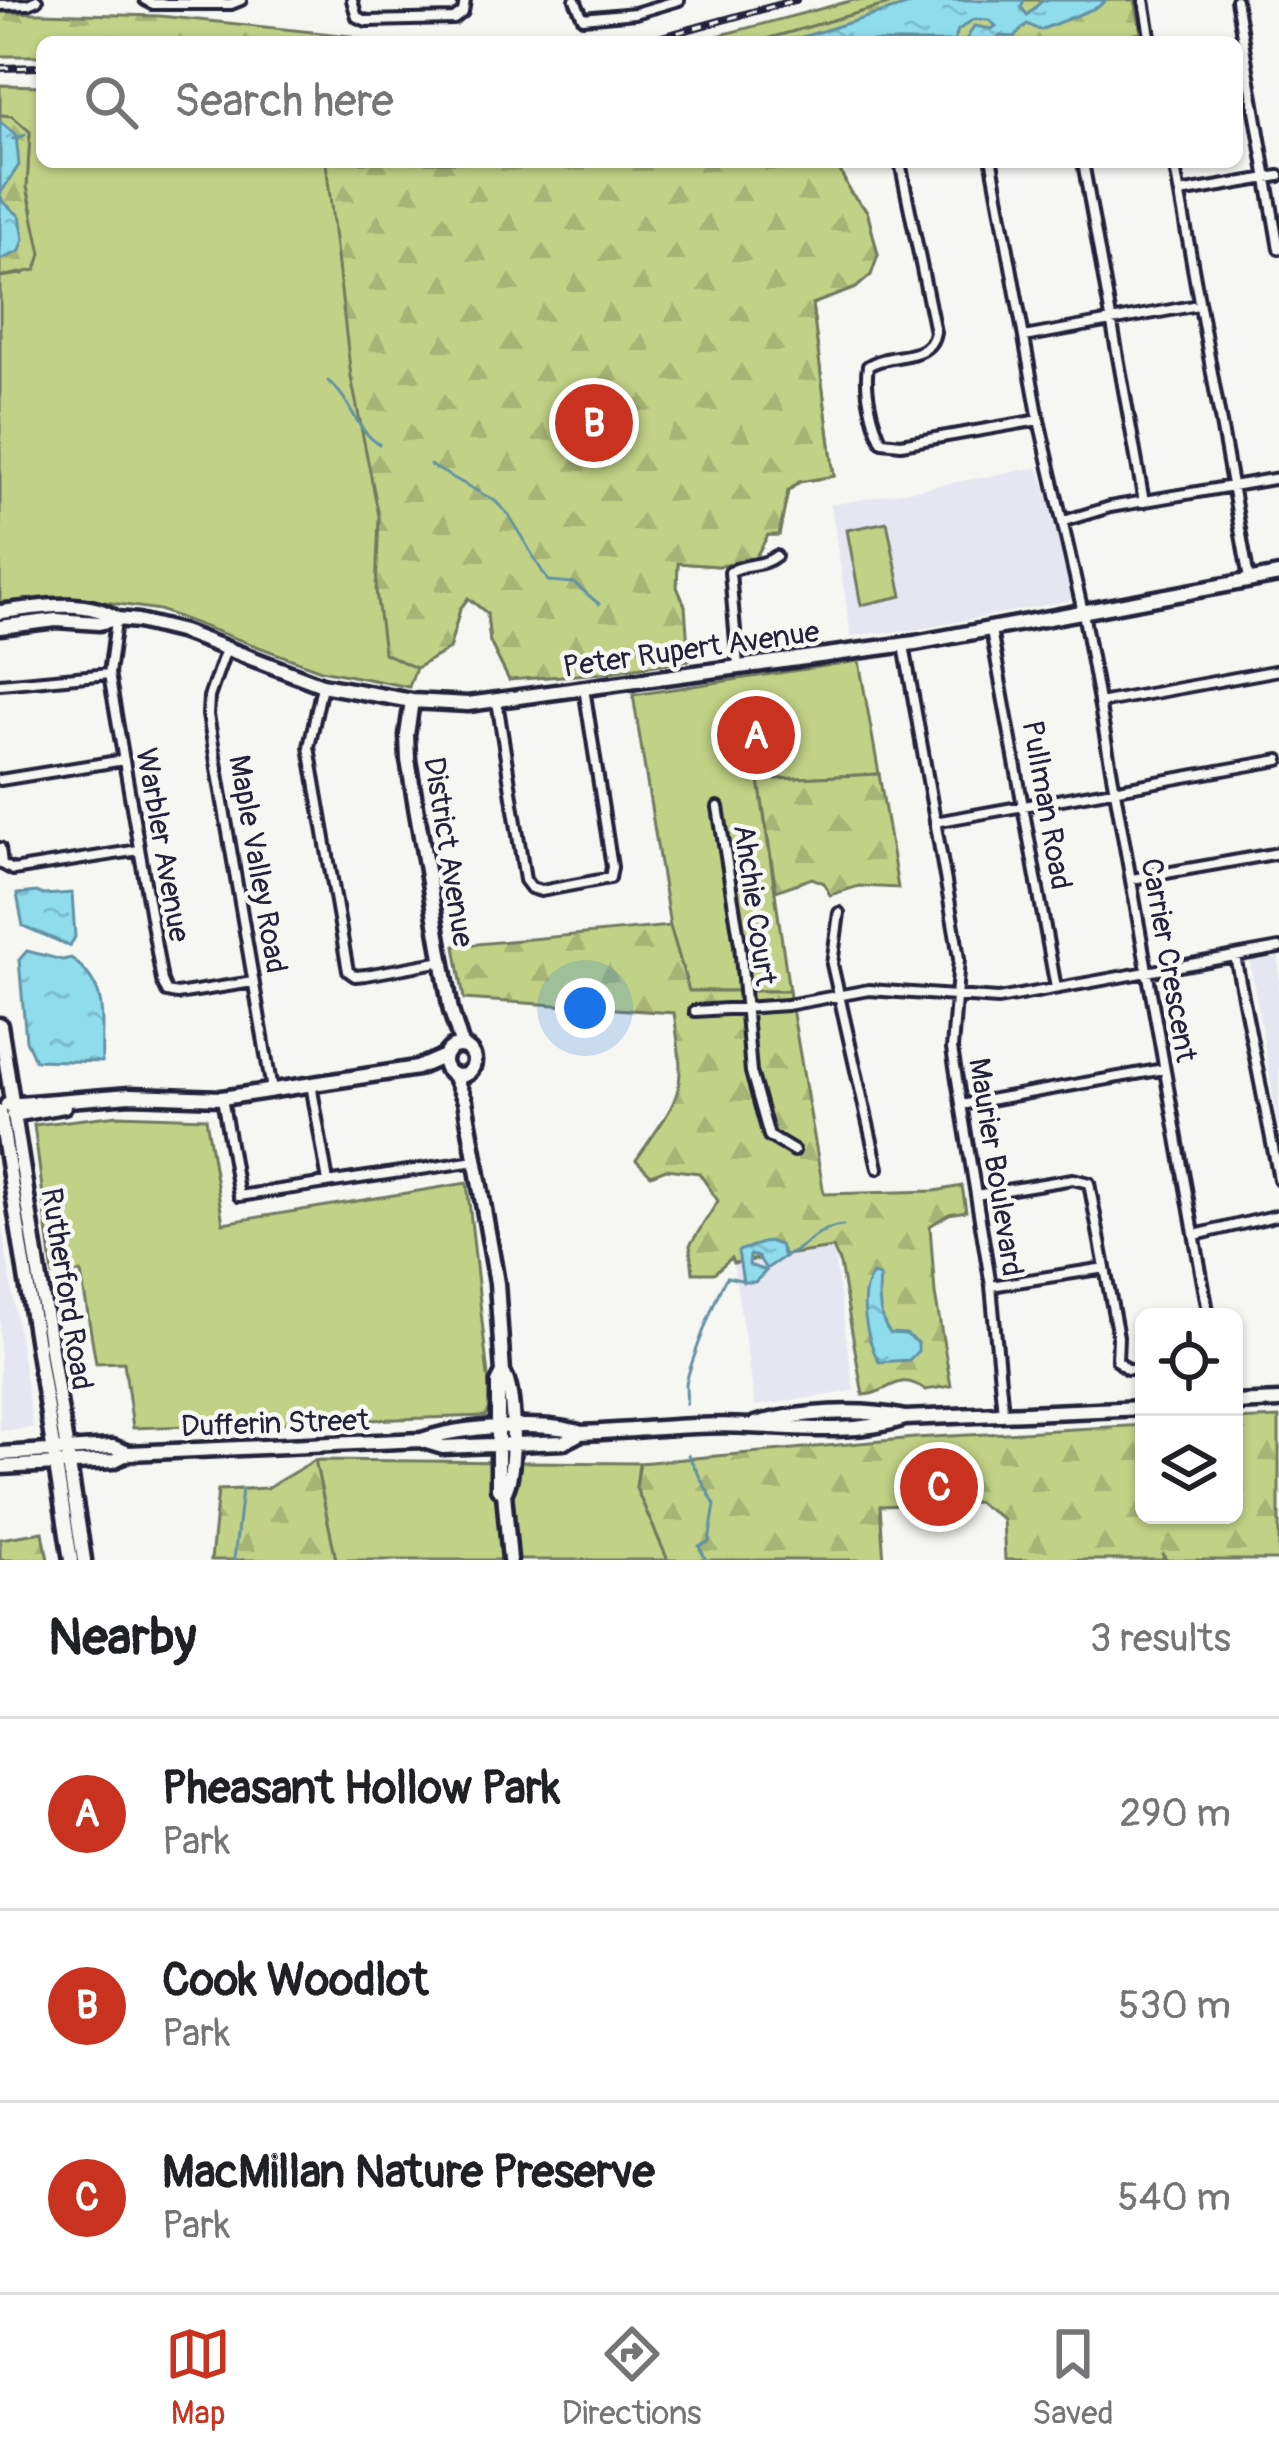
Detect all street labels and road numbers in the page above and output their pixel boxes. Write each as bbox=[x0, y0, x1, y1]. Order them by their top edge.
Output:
street label: Peter Rupert Avenue bbox=[561, 613, 822, 686]
street label: Pullman Road bbox=[1013, 718, 1080, 893]
street label: Warbler Avenue bbox=[127, 745, 198, 945]
street label: Maple Valley Road bbox=[220, 752, 295, 976]
street label: District Avenue bbox=[415, 754, 482, 950]
street label: Ahchie Court bbox=[725, 822, 784, 989]
street label: Carrier Crescent bbox=[1132, 855, 1205, 1066]
street label: Maurier Boulevard bbox=[960, 1055, 1031, 1279]
street label: Rutherford Road bbox=[32, 1185, 101, 1393]
street label: Dufferin Street bbox=[180, 1402, 371, 1445]

